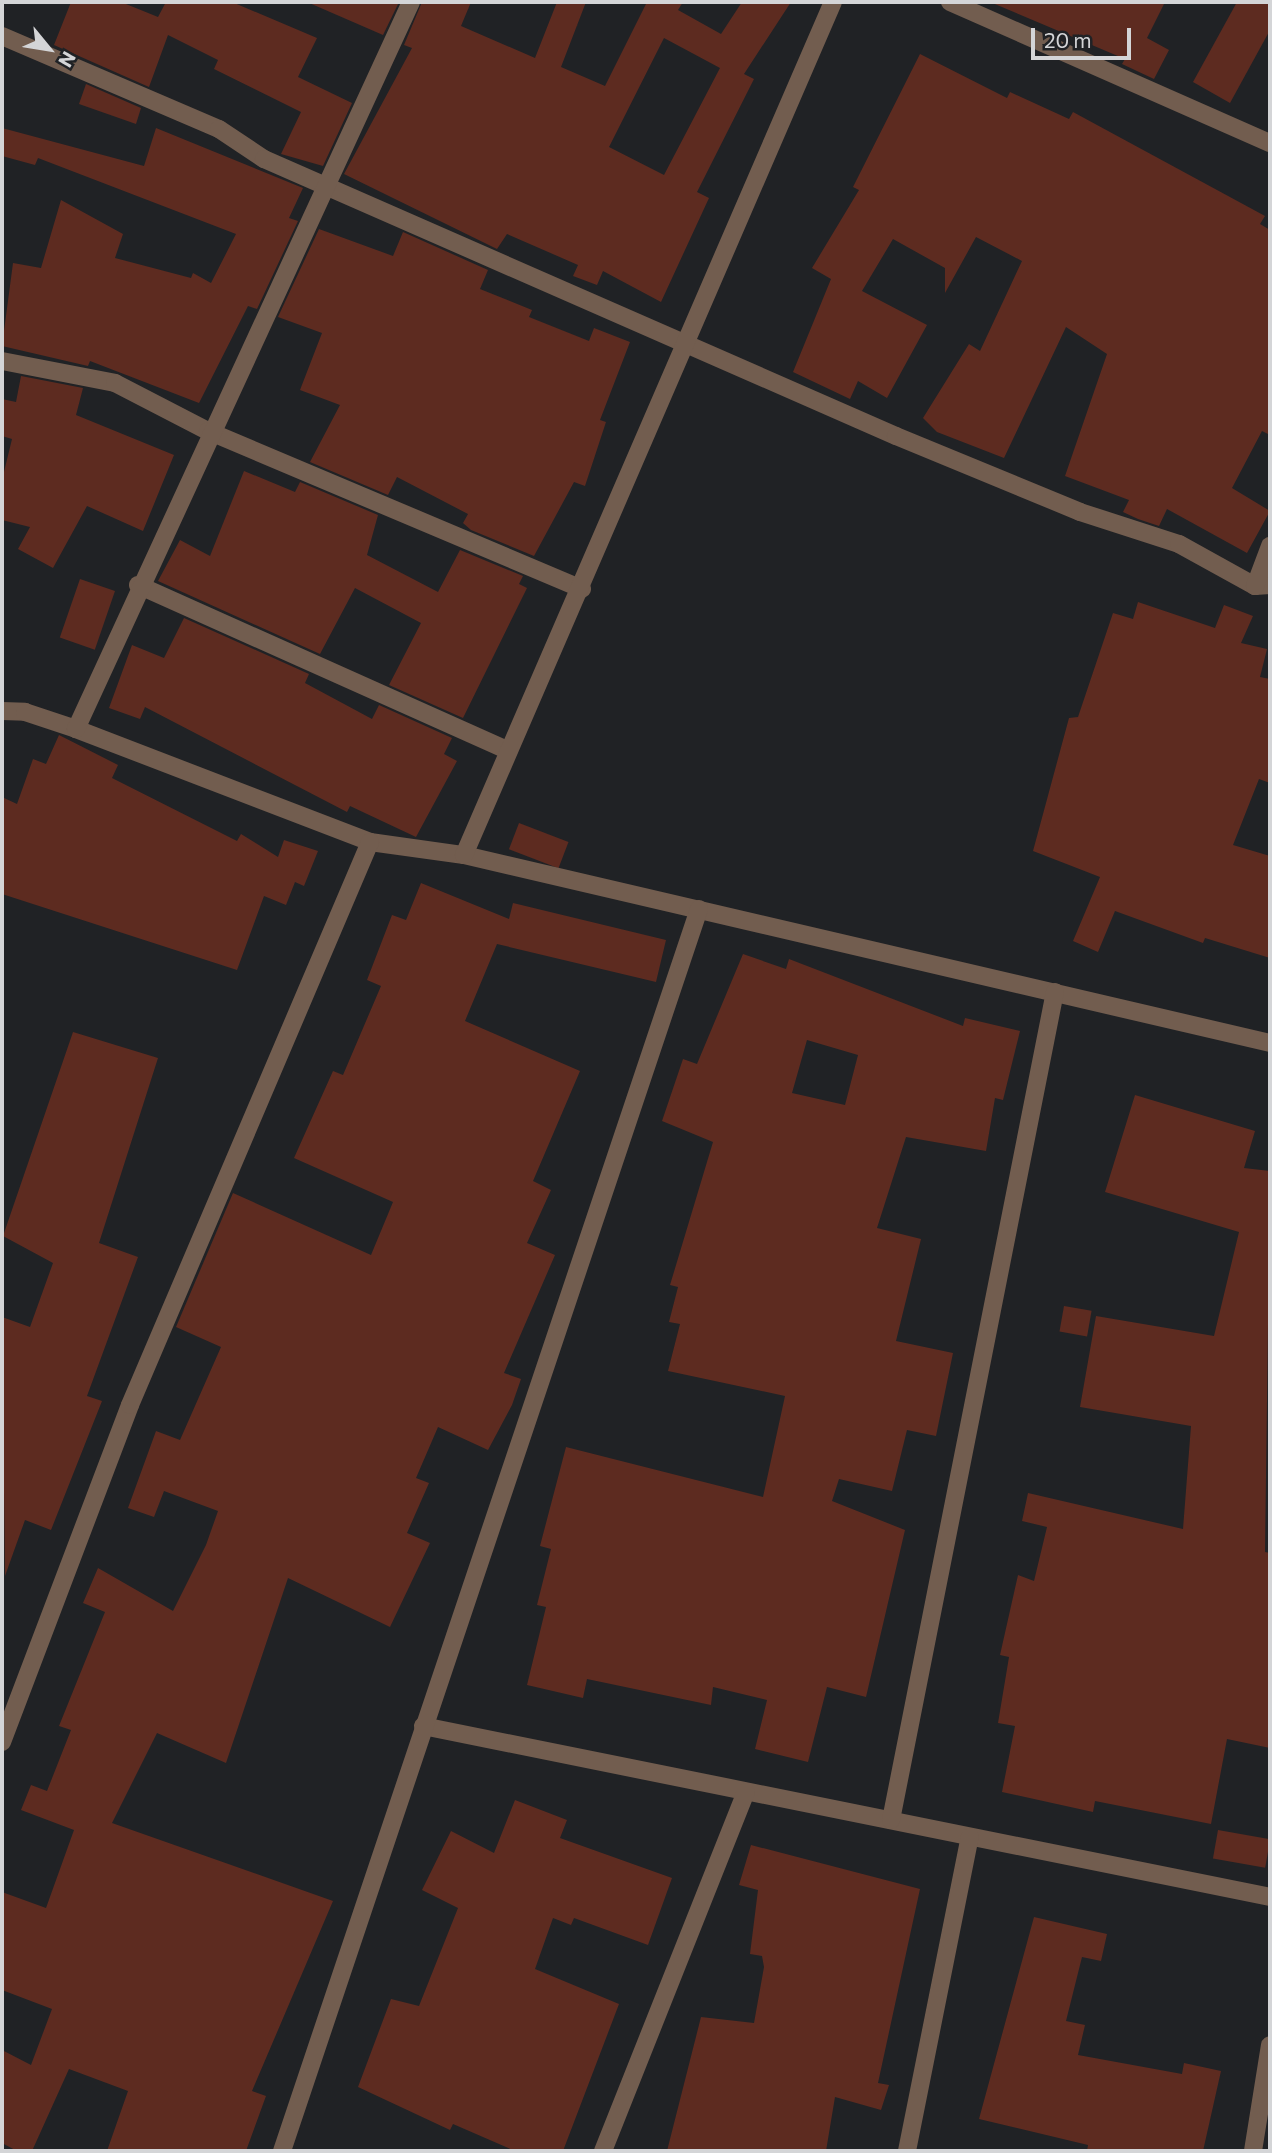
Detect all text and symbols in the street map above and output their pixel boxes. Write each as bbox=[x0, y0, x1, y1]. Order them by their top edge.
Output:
north arrow bbox=[14, 14, 84, 84]
scale bar bbox=[1034, 14, 1134, 58]
text: 20 m bbox=[1044, 27, 1092, 52]
text: N bbox=[54, 48, 81, 72]

